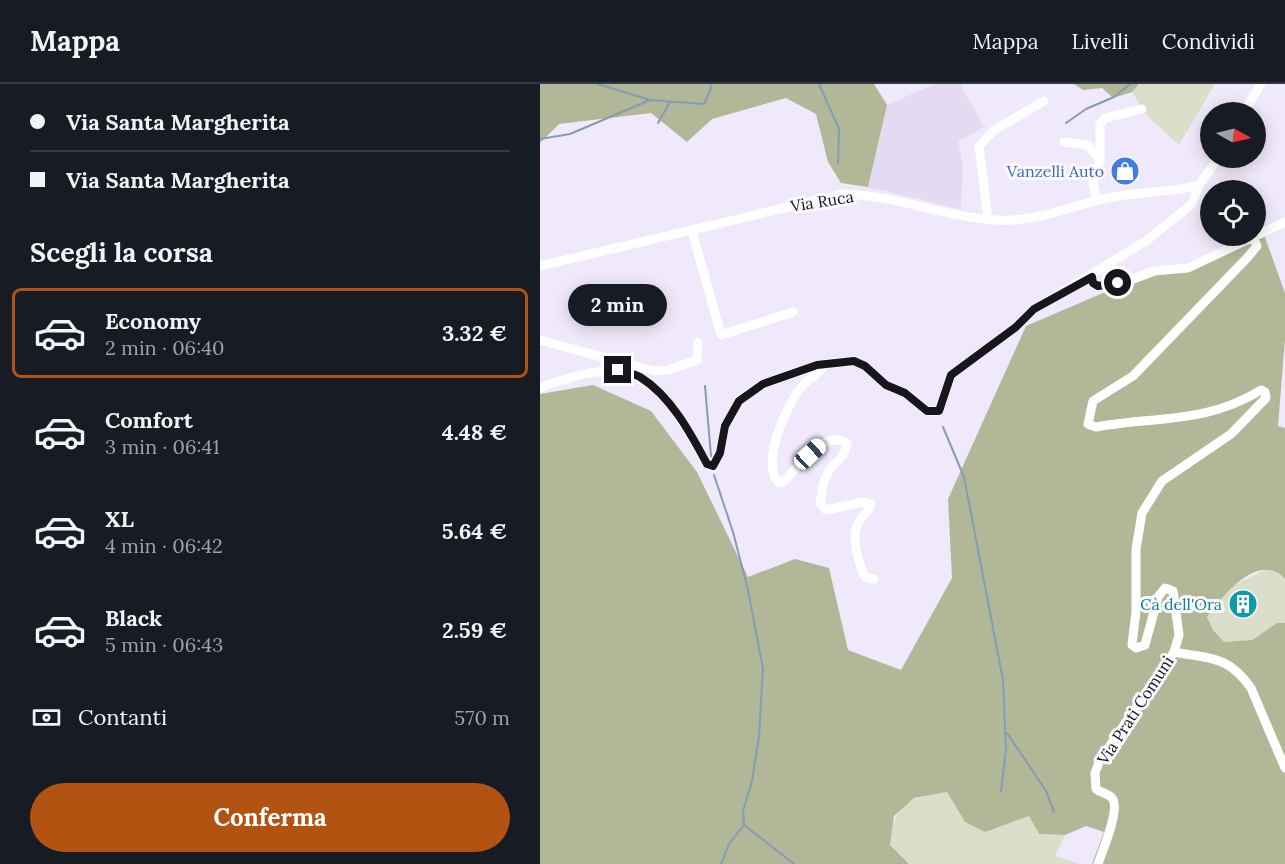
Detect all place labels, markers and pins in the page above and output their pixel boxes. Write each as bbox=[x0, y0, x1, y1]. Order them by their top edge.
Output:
shop icon: Vanzelli Auto bbox=[1109, 155, 1141, 187]
place label: Vanzelli Auto bbox=[1006, 161, 1104, 181]
building icon: Cà dell'Ora bbox=[1227, 588, 1259, 620]
place label: Cà dell'Ora bbox=[1140, 594, 1222, 614]

